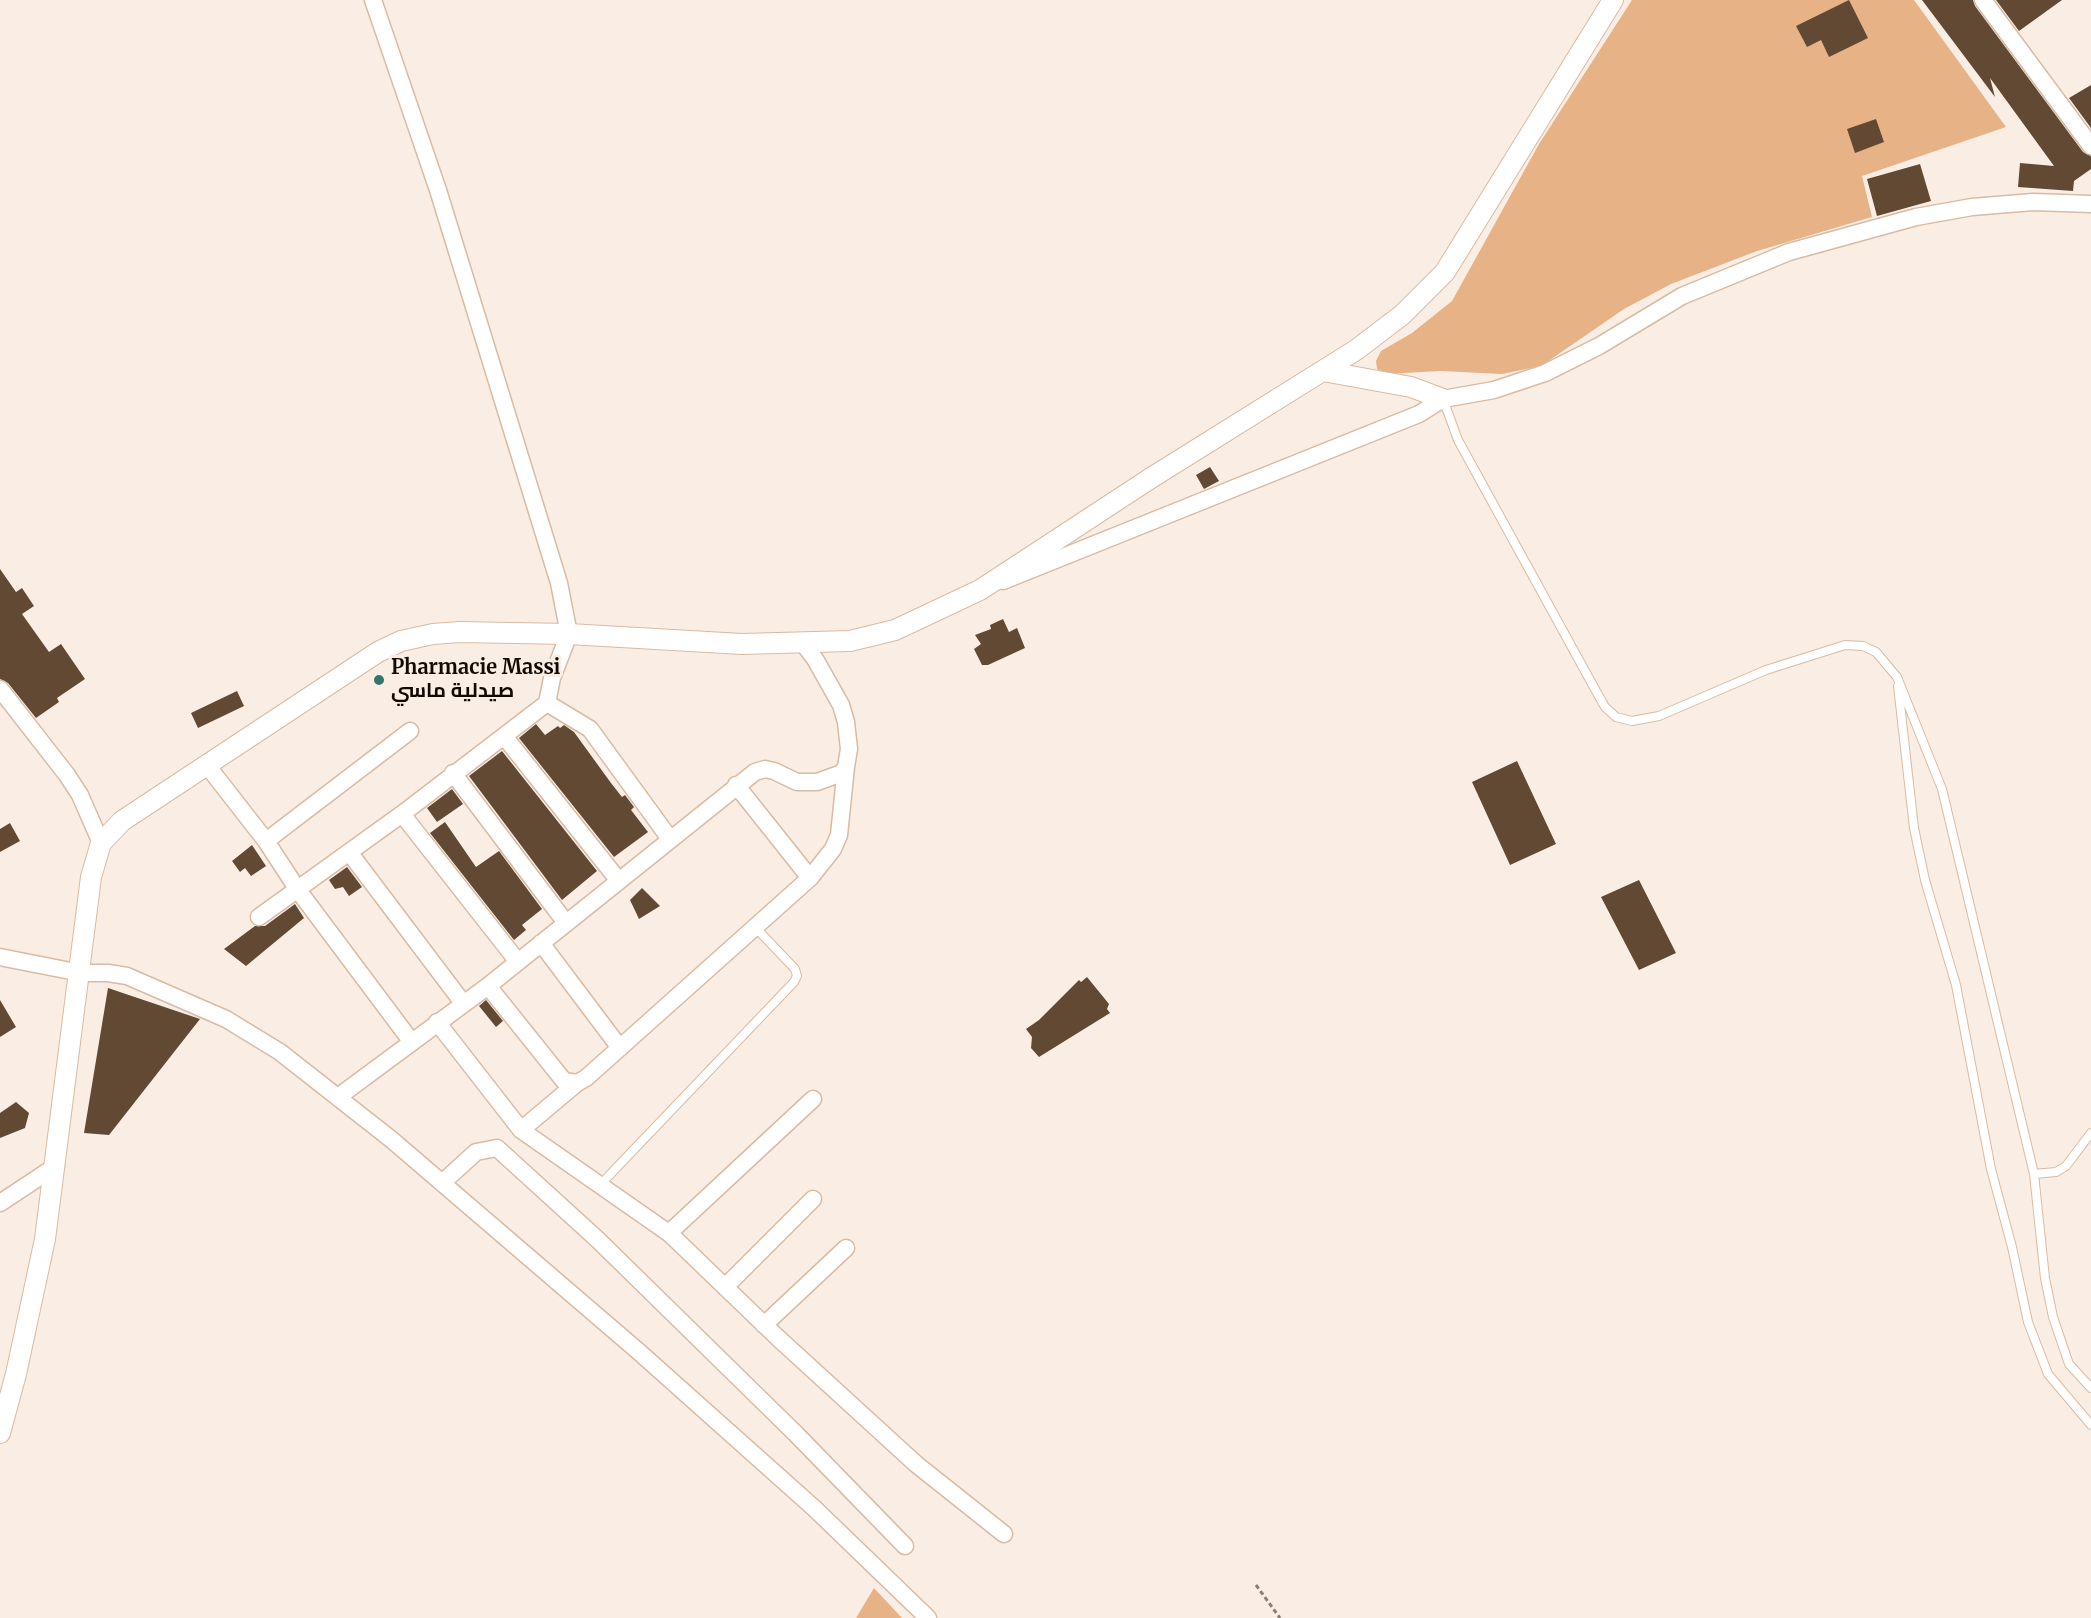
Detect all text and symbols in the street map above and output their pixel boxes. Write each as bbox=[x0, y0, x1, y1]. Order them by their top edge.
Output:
place label: Pharmacie Massi صيدلية ماسي bbox=[391, 656, 560, 703]
marker: Pharmacie Massi صيدلية ماسي bbox=[372, 673, 386, 687]

